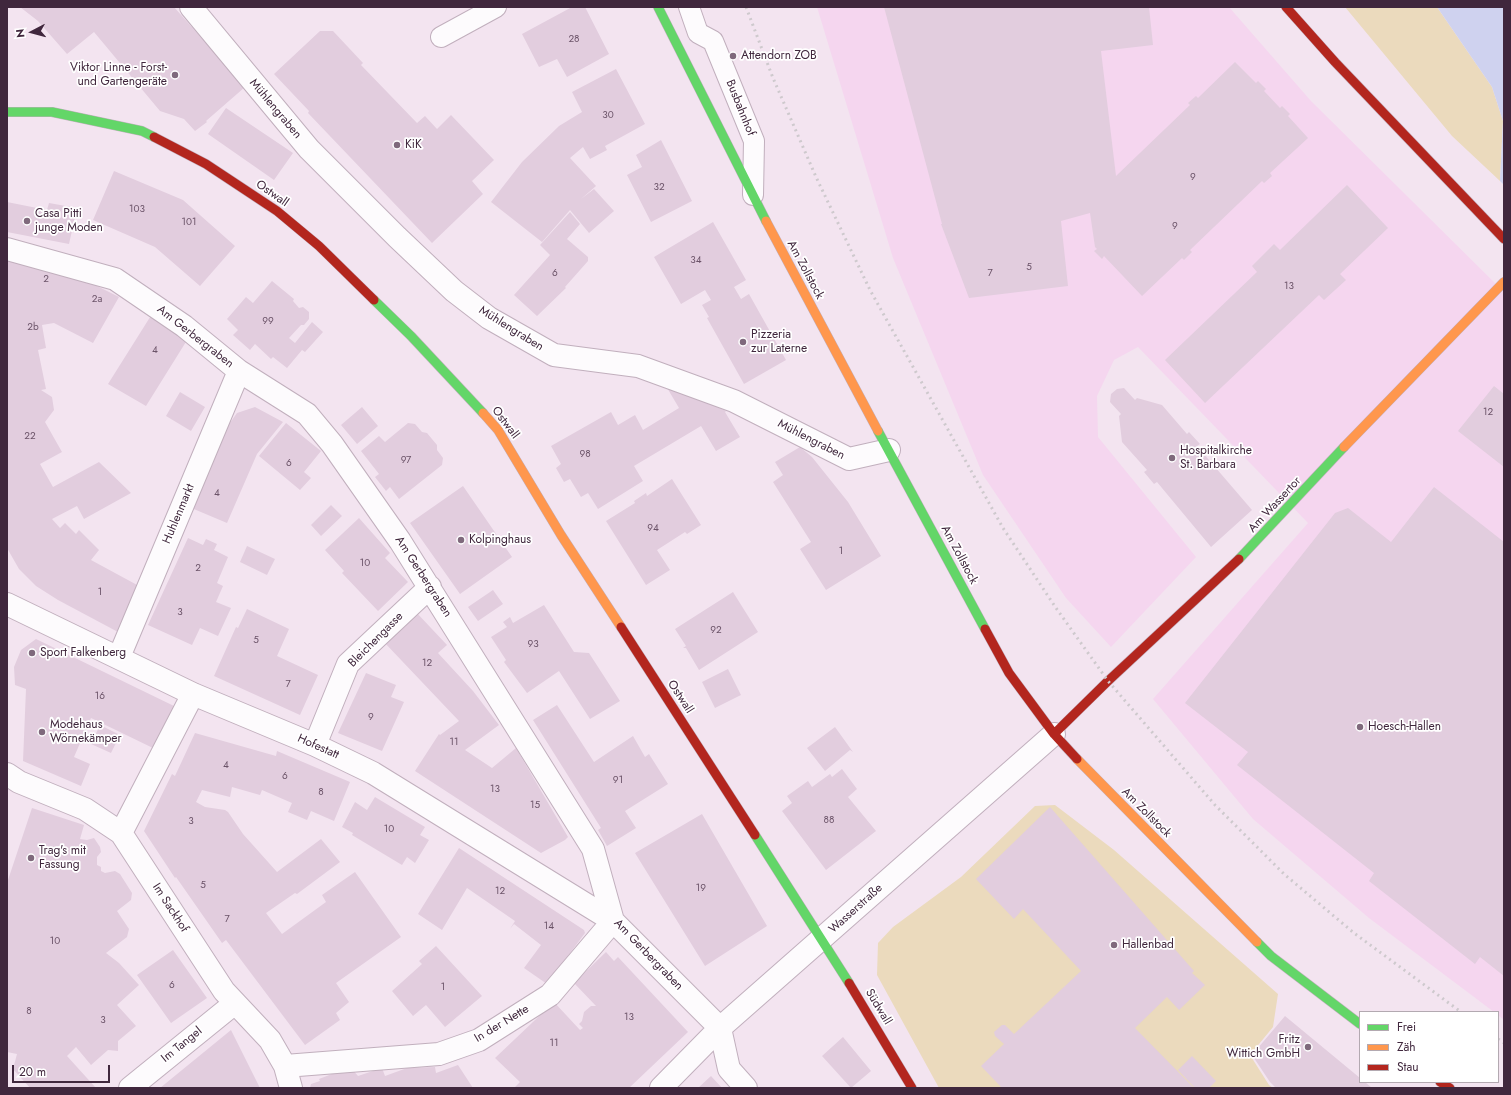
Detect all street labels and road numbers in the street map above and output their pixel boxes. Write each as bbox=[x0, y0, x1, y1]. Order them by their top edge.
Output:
street label: Mühlengraben bbox=[246, 76, 304, 142]
street label: Busbahnhof bbox=[722, 78, 758, 138]
street label: Ostwall bbox=[253, 178, 291, 210]
street label: Am Zollstock bbox=[784, 238, 826, 302]
street label: Am Gerbergraben bbox=[154, 303, 236, 371]
street label: Mühlengraben bbox=[476, 303, 546, 355]
street label: Ostwall bbox=[488, 404, 522, 442]
street label: Mühlengraben bbox=[775, 417, 847, 463]
street label: Am Wassertor bbox=[1246, 474, 1304, 536]
street label: Huhlenmarkt bbox=[160, 482, 198, 546]
street label: Am Zollstock bbox=[938, 523, 980, 587]
street label: Am Gerbergraben bbox=[392, 534, 454, 620]
street label: Bleichengasse bbox=[346, 610, 406, 670]
street label: Ostwall bbox=[664, 678, 696, 716]
street label: Hofestatt bbox=[295, 731, 341, 763]
street label: Am Zollstock bbox=[1118, 785, 1174, 841]
street label: Im Sackhof bbox=[149, 881, 191, 935]
street label: Wasserstraße bbox=[826, 881, 886, 937]
street label: Am Gerbergraben bbox=[610, 916, 686, 994]
street label: Südwall bbox=[862, 987, 894, 1027]
street label: In der Nette bbox=[472, 1002, 532, 1046]
street label: Im Tangel bbox=[159, 1024, 205, 1066]

